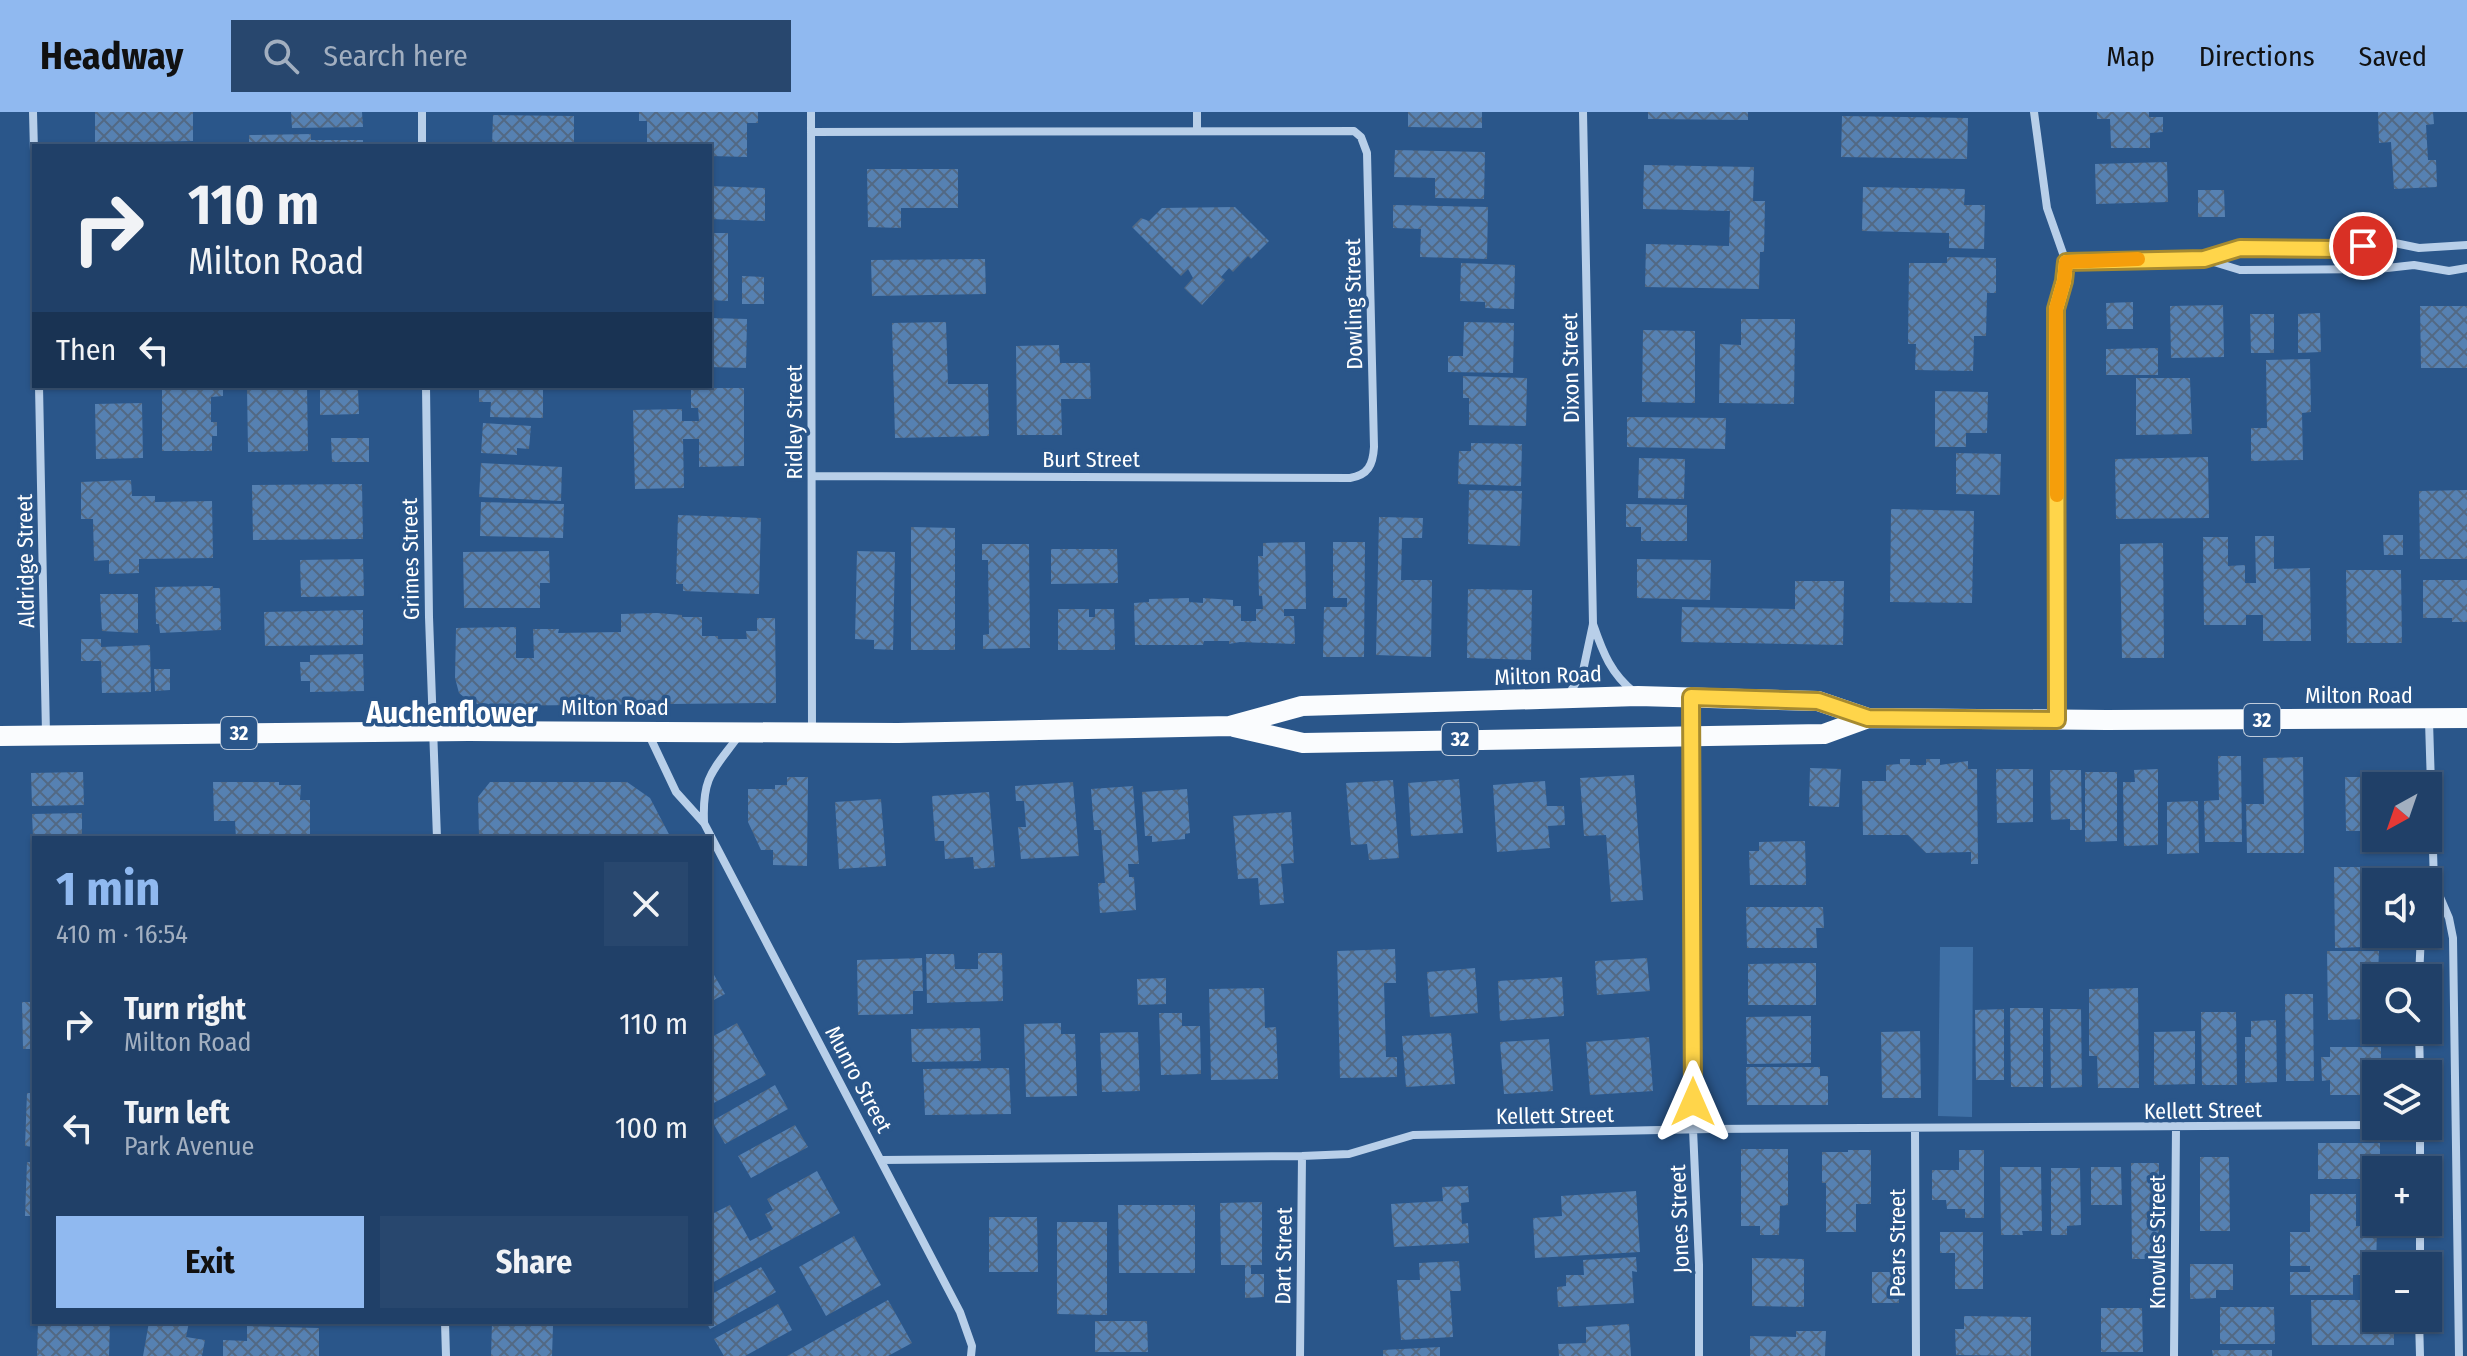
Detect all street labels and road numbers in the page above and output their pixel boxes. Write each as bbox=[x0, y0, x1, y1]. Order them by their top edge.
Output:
street label: Dowling Street bbox=[1339, 237, 1368, 370]
street label: Dixon Street bbox=[1556, 312, 1585, 423]
street label: Ridley Street bbox=[781, 364, 808, 479]
street label: Burt Street bbox=[1042, 446, 1141, 473]
street label: Aldridge Street bbox=[11, 493, 40, 628]
street label: Grimes Street bbox=[396, 497, 425, 620]
street label: Milton Road bbox=[1494, 660, 1602, 691]
street label: Milton Road bbox=[2305, 682, 2413, 709]
street label: Milton Road bbox=[561, 694, 669, 721]
road number: 32 bbox=[2244, 704, 2280, 736]
road number: 32 bbox=[221, 717, 257, 749]
road number: 32 bbox=[1442, 723, 1478, 755]
street label: Munro Street bbox=[819, 1021, 898, 1138]
street label: Kellett Street bbox=[2144, 1096, 2263, 1125]
street label: Kellett Street bbox=[1496, 1101, 1615, 1130]
street label: Jones Street bbox=[1664, 1163, 1695, 1274]
street label: Knowles Street bbox=[2144, 1174, 2171, 1309]
street label: Pears Street bbox=[1884, 1188, 1911, 1297]
street label: Dart Street bbox=[1269, 1206, 1298, 1305]

